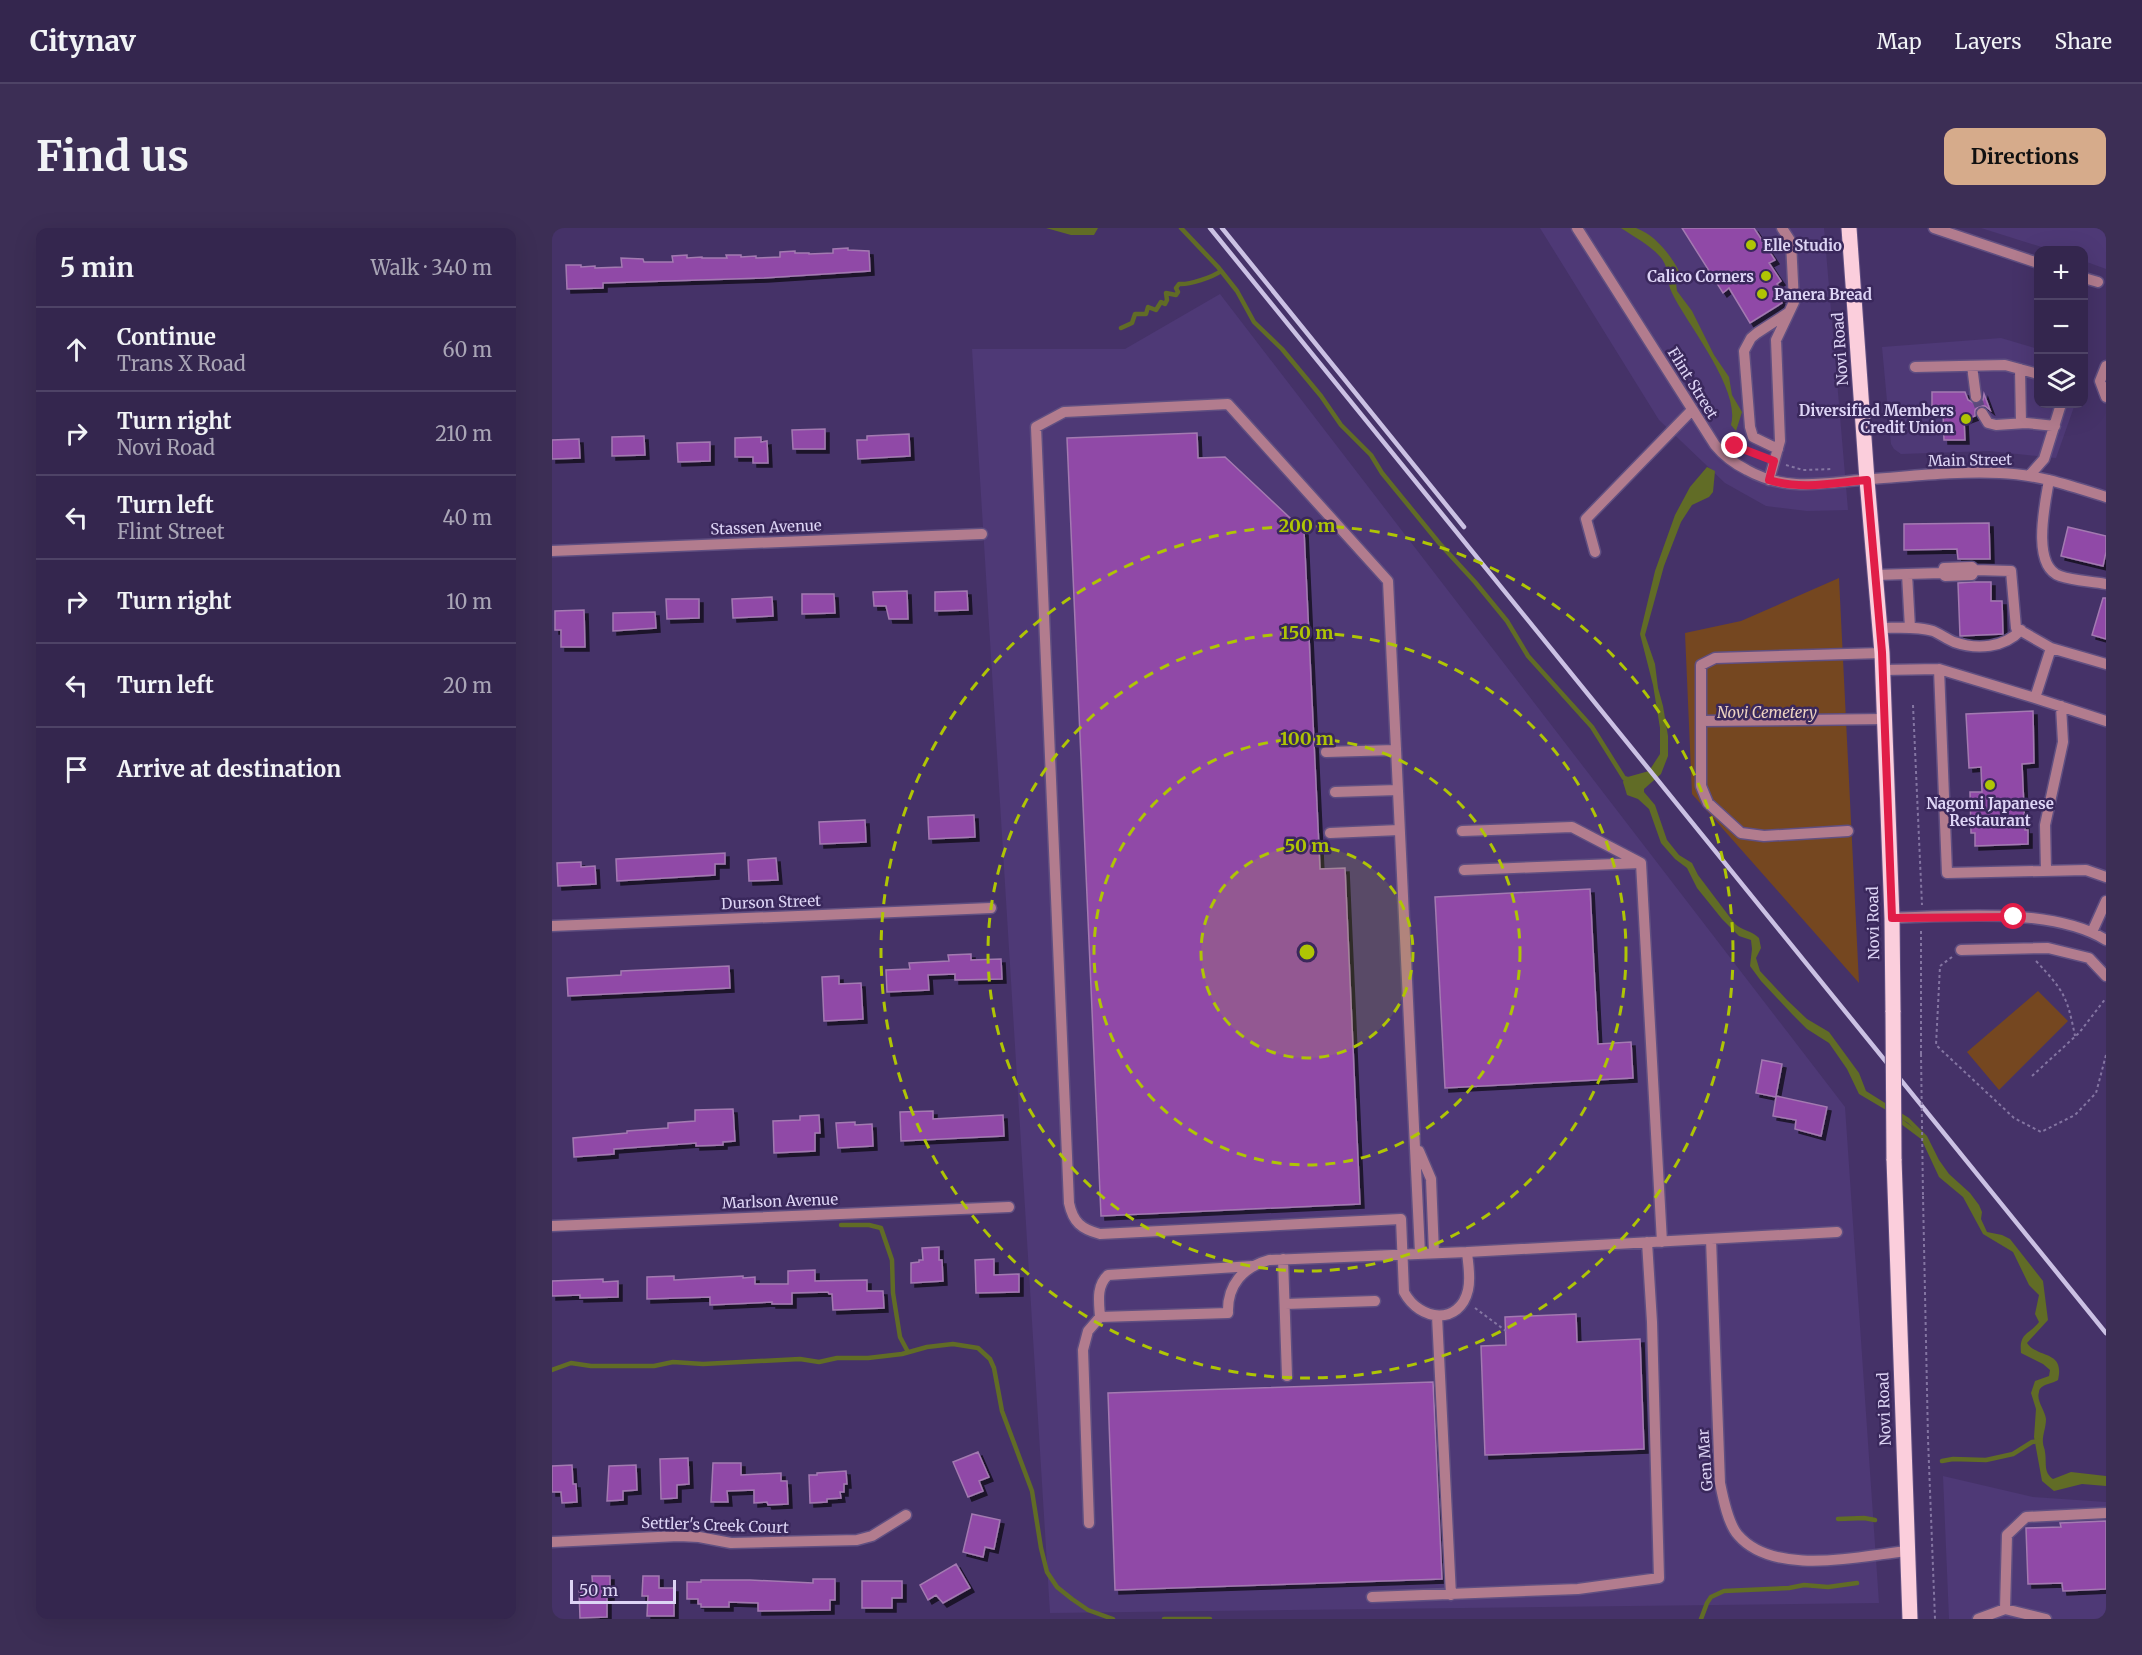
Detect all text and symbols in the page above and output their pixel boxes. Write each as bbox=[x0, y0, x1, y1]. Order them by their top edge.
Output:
text: Citynav bbox=[30, 23, 136, 59]
text: Map bbox=[1877, 28, 1922, 55]
text: Layers bbox=[1955, 28, 2022, 55]
text: Share bbox=[2055, 28, 2112, 55]
button: Directions bbox=[1944, 128, 2106, 185]
text: Find us bbox=[36, 130, 189, 182]
place label: Elle Studio bbox=[1763, 236, 1842, 255]
marker: Elle Studio bbox=[1744, 238, 1758, 252]
map controls bbox=[2034, 246, 2088, 408]
button: + bbox=[2034, 246, 2088, 300]
text: 5 min bbox=[60, 251, 134, 284]
text: Walk · 340 m bbox=[371, 255, 492, 280]
place label: Calico Corners bbox=[1647, 267, 1754, 286]
marker: Calico Corners bbox=[1759, 269, 1773, 283]
place label: Panera Bread bbox=[1774, 285, 1872, 304]
marker: Panera Bread bbox=[1755, 287, 1769, 301]
button: − bbox=[2034, 300, 2088, 354]
street label: Novi Road bbox=[1828, 312, 1852, 386]
text: Continue bbox=[117, 323, 216, 351]
icon: ahead bbox=[60, 333, 93, 366]
text: 60 m bbox=[442, 337, 492, 362]
street label: Flint Street bbox=[1664, 344, 1723, 422]
text: Trans X Road bbox=[117, 351, 246, 376]
button: layers bbox=[2034, 354, 2088, 408]
place label: Diversified Members Credit Union bbox=[1799, 401, 1954, 437]
text: Turn right bbox=[117, 407, 231, 435]
marker: Diversified Members Credit Union bbox=[1959, 412, 1973, 426]
icon: right bbox=[60, 417, 93, 450]
text: 210 m bbox=[435, 421, 492, 446]
route end bbox=[1721, 432, 1747, 458]
text: Novi Road bbox=[117, 435, 215, 460]
street label: Main Street bbox=[1928, 450, 2012, 470]
text: Turn left bbox=[117, 491, 214, 519]
icon: left bbox=[60, 501, 93, 534]
text: 40 m bbox=[442, 505, 492, 530]
text: 200 m bbox=[1279, 514, 1335, 537]
street label: Stassen Avenue bbox=[710, 516, 822, 538]
text: Flint Street bbox=[117, 519, 225, 544]
icon: right bbox=[60, 585, 93, 618]
text: Turn right bbox=[117, 587, 231, 615]
text: 10 m bbox=[446, 589, 492, 614]
text: 150 m bbox=[1281, 621, 1333, 644]
icon: left bbox=[60, 669, 93, 702]
text: Turn left bbox=[117, 671, 214, 699]
text: 20 m bbox=[443, 673, 492, 698]
park label: Novi Cemetery bbox=[1717, 703, 1817, 722]
text: 100 m bbox=[1280, 727, 1334, 750]
icon: arrive bbox=[60, 753, 93, 786]
text: Arrive at destination bbox=[117, 755, 341, 783]
marker: Nagomi Japanese Restaurant bbox=[1983, 778, 1997, 792]
place label: Nagomi Japanese Restaurant bbox=[1926, 794, 2054, 830]
text: 50 m bbox=[1285, 834, 1329, 857]
street label: Novi Road bbox=[1863, 886, 1883, 960]
street label: Durson Street bbox=[721, 891, 821, 913]
route start bbox=[2000, 903, 2026, 929]
centre of rings bbox=[1297, 942, 1317, 962]
street label: Marlson Avenue bbox=[722, 1189, 839, 1213]
street label: Novi Road bbox=[1873, 1372, 1895, 1446]
street label: Gen Mar bbox=[1693, 1428, 1717, 1492]
street label: Settler's Creek Court bbox=[641, 1513, 789, 1537]
scale bar bbox=[570, 1577, 676, 1604]
text: 50 m bbox=[579, 1580, 618, 1600]

